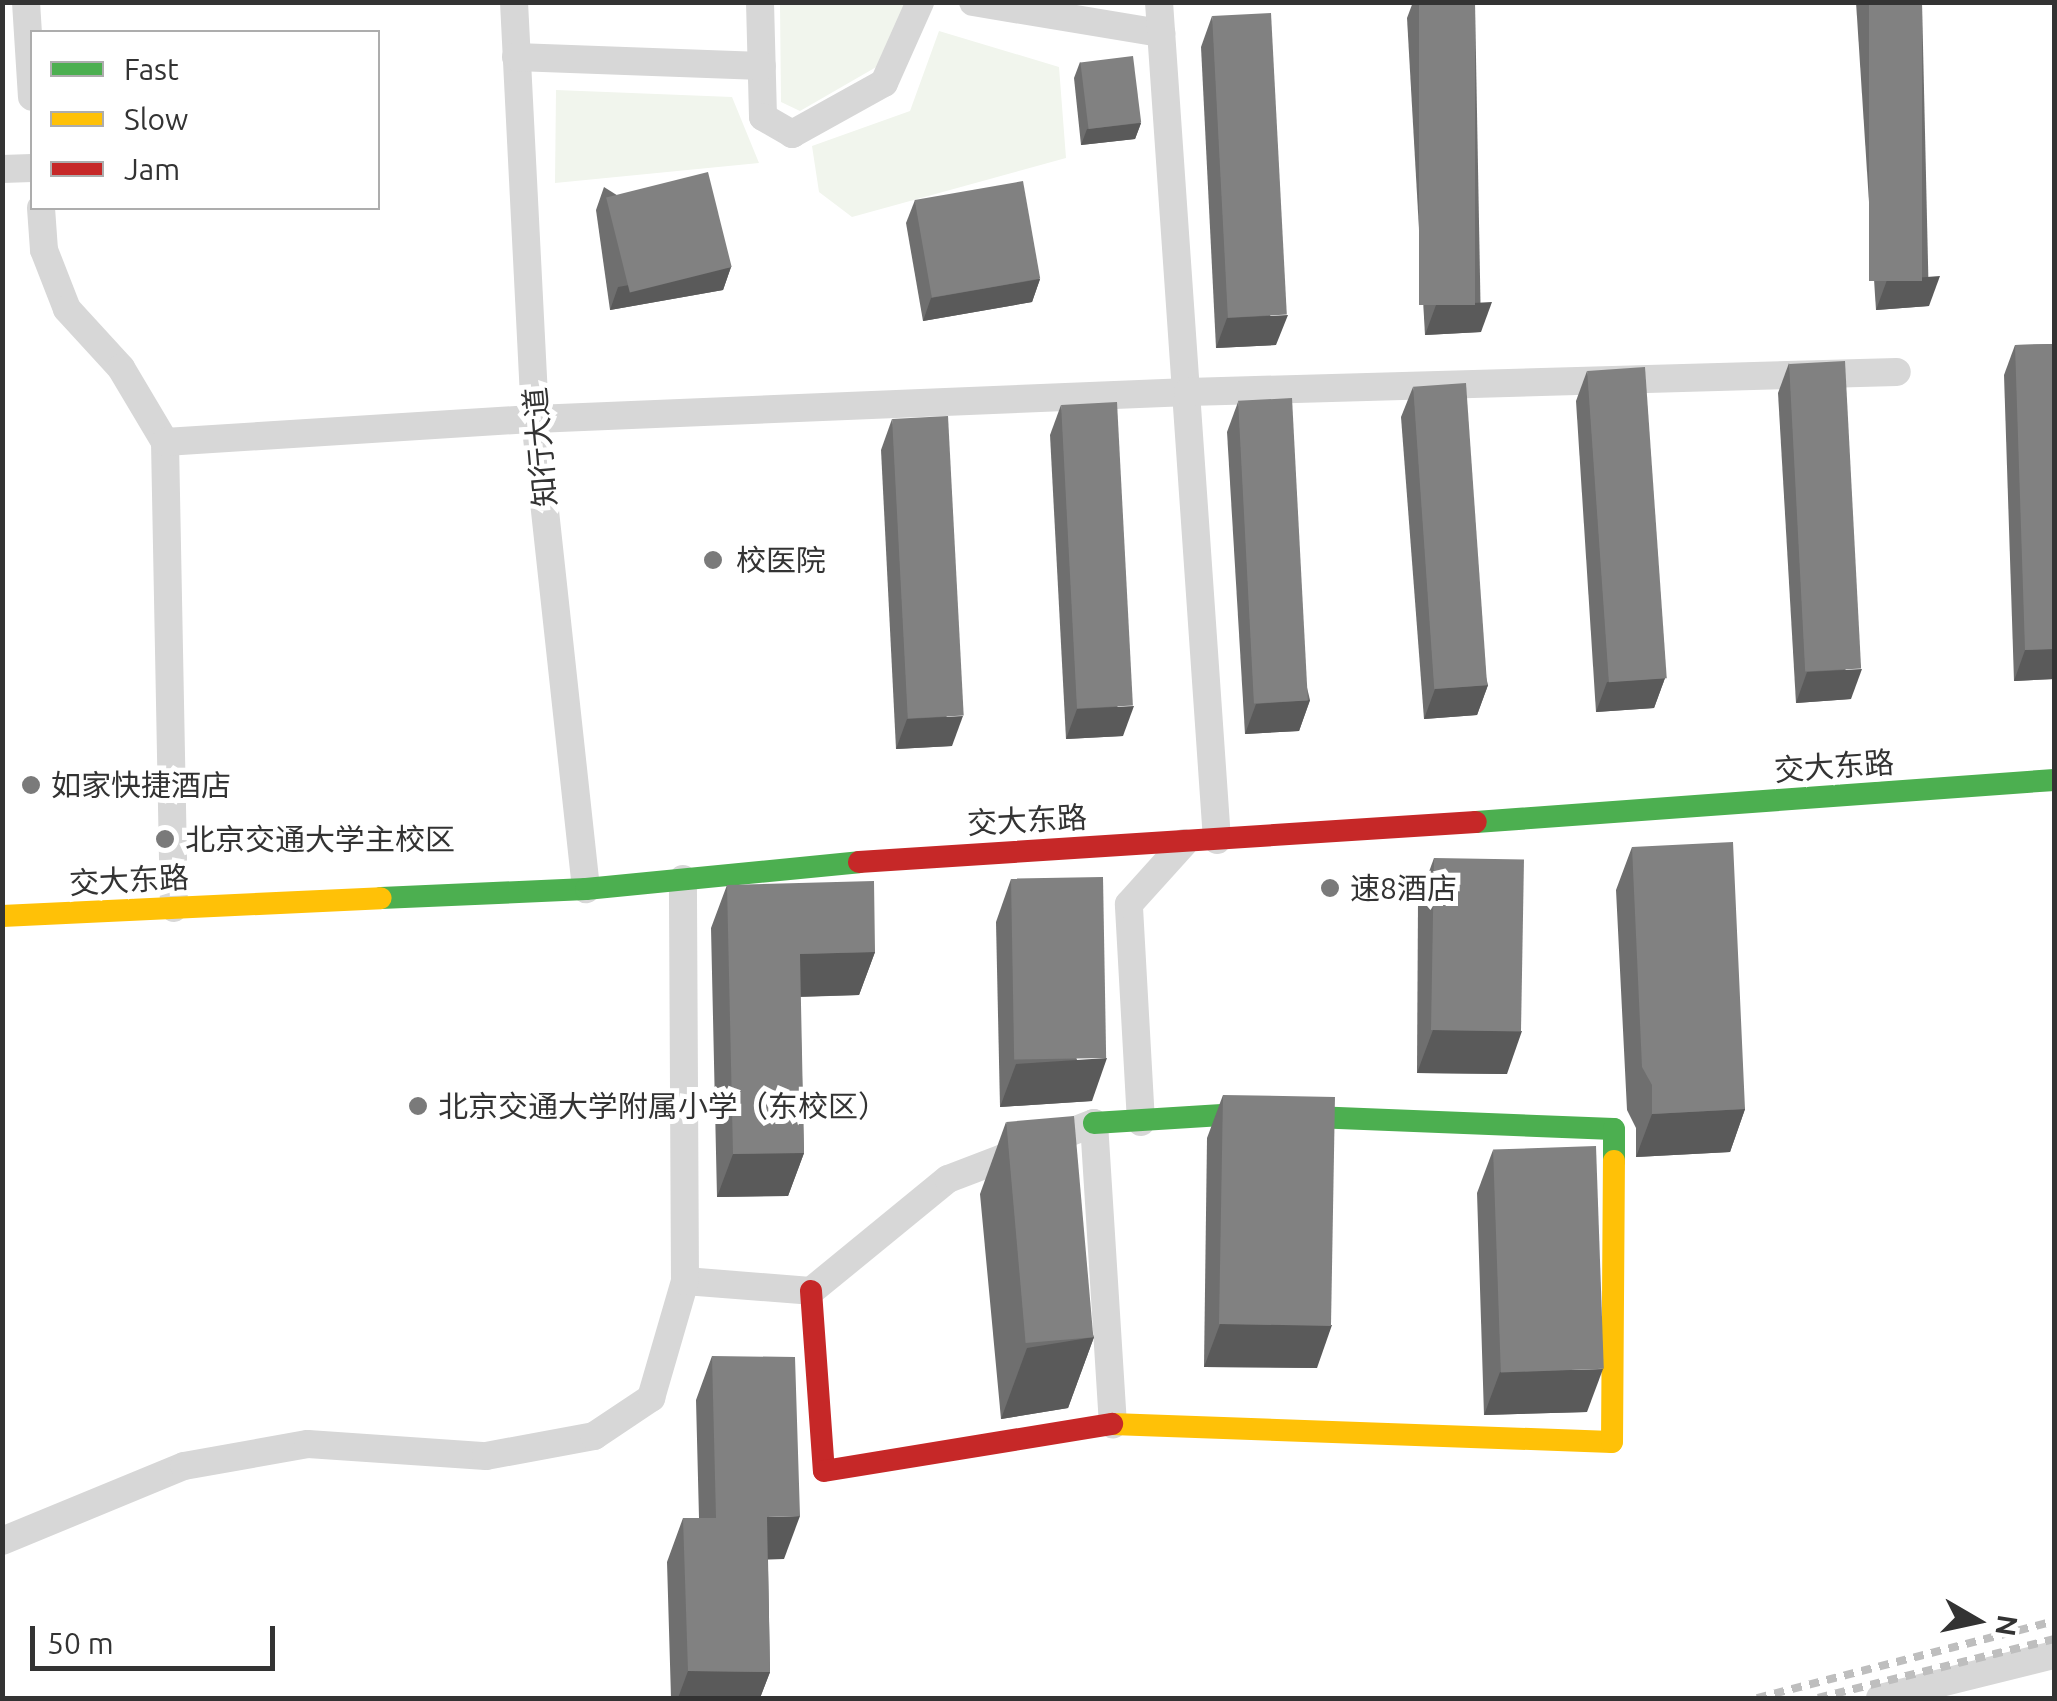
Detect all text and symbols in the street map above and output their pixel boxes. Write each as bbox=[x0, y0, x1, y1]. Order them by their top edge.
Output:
legend bbox=[30, 30, 380, 210]
text: Fast bbox=[124, 52, 179, 86]
text: Slow bbox=[124, 102, 188, 136]
text: Jam bbox=[124, 152, 180, 186]
street label: 知行大道 bbox=[517, 386, 563, 508]
place label: 校医院 bbox=[736, 542, 826, 578]
marker: 校医院 bbox=[700, 547, 726, 573]
street label: 交大东路 bbox=[1773, 744, 1895, 788]
place label: 如家快捷酒店 bbox=[51, 767, 231, 803]
marker: 如家快捷酒店 bbox=[20, 774, 42, 796]
street label: 交大东路 bbox=[966, 799, 1088, 841]
place label: 北京交通大学主校区 bbox=[185, 821, 455, 857]
marker: 北京交通大学主校区 bbox=[154, 828, 176, 850]
street label: 交大东路 bbox=[68, 859, 190, 901]
place label: 速8酒店 bbox=[1350, 870, 1457, 906]
marker: 速8酒店 bbox=[1319, 877, 1341, 899]
place label: 北京交通大学附属小学（东校区） bbox=[438, 1088, 888, 1124]
marker: 北京交通大学附属小学（东校区） bbox=[407, 1095, 429, 1117]
north arrow bbox=[1927, 1571, 2027, 1671]
scale bar bbox=[35, 1606, 280, 1668]
text: N bbox=[1990, 1613, 2024, 1639]
text: 50 m bbox=[47, 1626, 114, 1660]

